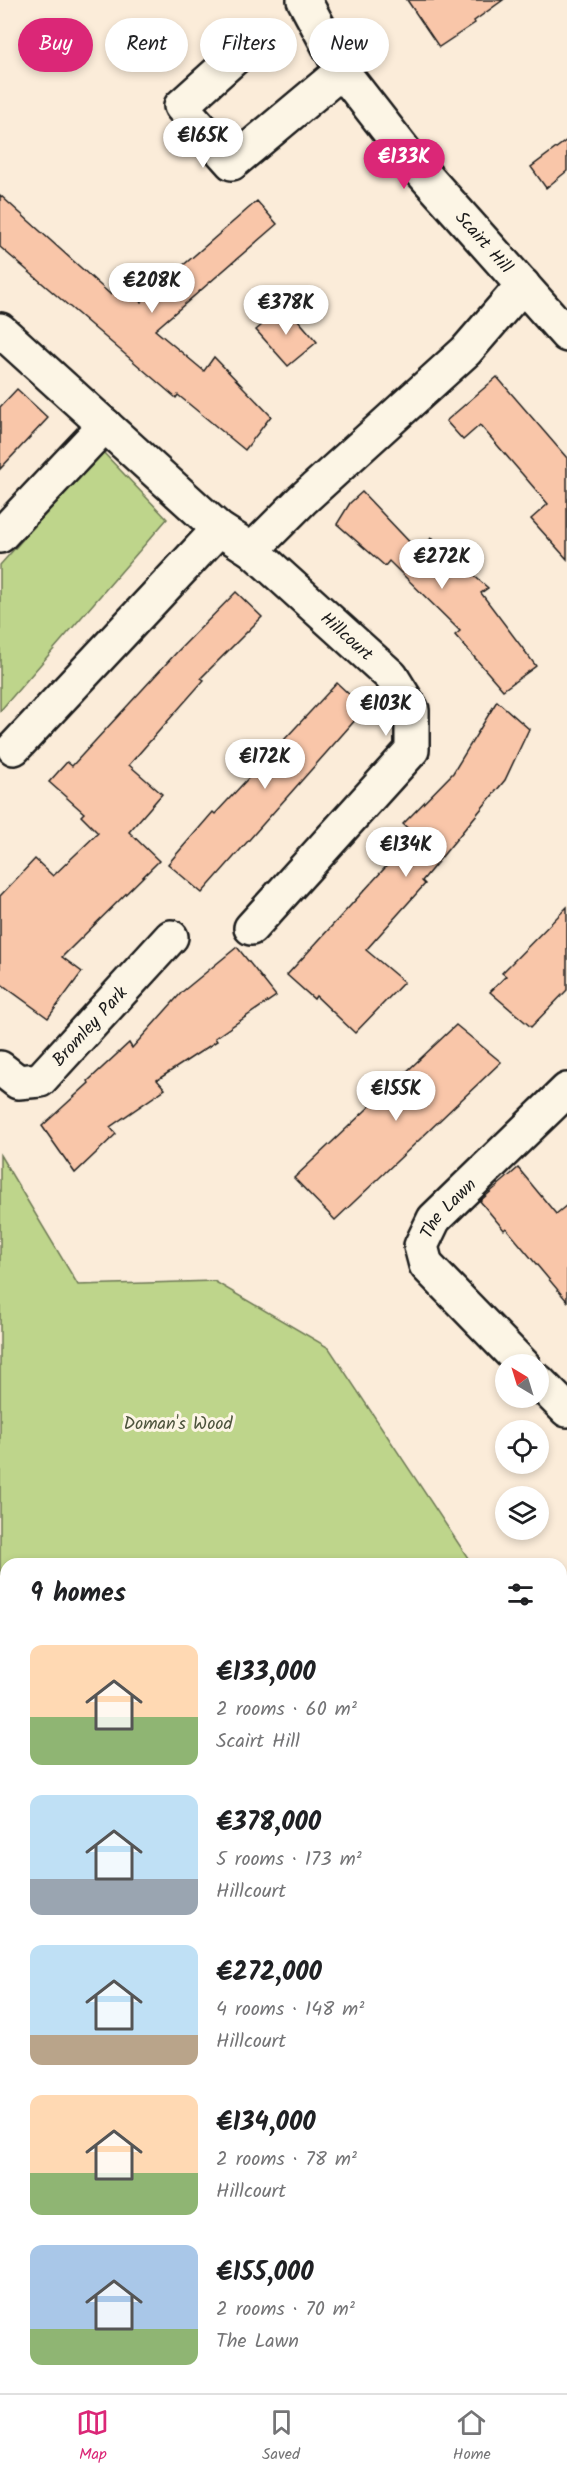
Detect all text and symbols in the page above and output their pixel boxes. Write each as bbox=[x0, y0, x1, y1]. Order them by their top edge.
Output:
chip: Buy bbox=[18, 18, 93, 72]
chip: Rent bbox=[105, 18, 188, 72]
chip: Filters bbox=[200, 18, 297, 72]
chip: New bbox=[309, 18, 389, 72]
pin: €165K bbox=[161, 118, 245, 169]
text: €165K bbox=[177, 121, 229, 153]
pin: €133K bbox=[362, 139, 446, 190]
text: €133K bbox=[378, 142, 430, 174]
street label: Scairt Hill bbox=[447, 205, 519, 281]
pin: €208K bbox=[110, 263, 194, 314]
text: €208K bbox=[123, 266, 181, 298]
pin: €378K bbox=[244, 285, 328, 336]
text: €378K bbox=[258, 288, 314, 320]
pin: €272K bbox=[400, 539, 484, 590]
text: €272K bbox=[413, 542, 471, 574]
street label: Hillcourt bbox=[313, 605, 380, 670]
pin: €103K bbox=[344, 686, 428, 737]
text: €103K bbox=[360, 689, 412, 721]
pin: €172K bbox=[223, 739, 307, 790]
text: €172K bbox=[239, 742, 291, 774]
pin: €134K bbox=[364, 827, 448, 878]
text: €134K bbox=[380, 830, 432, 862]
street label: Bromley Park bbox=[46, 980, 136, 1074]
pin: €155K bbox=[354, 1071, 438, 1122]
text: €155K bbox=[371, 1074, 422, 1106]
street label: The Lawn bbox=[414, 1172, 484, 1244]
north arrow bbox=[495, 1354, 549, 1408]
map controls bbox=[495, 1354, 549, 1540]
park label: Doman's Wood bbox=[124, 1410, 234, 1439]
button: locate bbox=[495, 1420, 549, 1474]
button: layers bbox=[495, 1486, 549, 1540]
text: 9 homes bbox=[30, 1573, 126, 1615]
icon: filters bbox=[504, 1578, 537, 1611]
text: €133,000 bbox=[216, 1652, 316, 1694]
icon: home bbox=[78, 1669, 150, 1741]
text: 2 rooms · 60 m² bbox=[216, 1694, 357, 1726]
text: Scairt Hill bbox=[216, 1726, 300, 1758]
text: €378,000 bbox=[216, 1802, 321, 1844]
icon: home bbox=[78, 1819, 150, 1891]
text: 5 rooms · 173 m² bbox=[216, 1844, 362, 1876]
text: Hillcourt bbox=[216, 1876, 286, 1908]
text: €272,000 bbox=[216, 1952, 322, 1994]
icon: home bbox=[78, 1969, 150, 2041]
text: 4 rooms · 148 m² bbox=[216, 1994, 364, 2026]
text: Hillcourt bbox=[216, 2026, 286, 2058]
text: €134,000 bbox=[216, 2102, 316, 2144]
icon: home bbox=[78, 2119, 150, 2191]
text: 2 rooms · 78 m² bbox=[216, 2144, 357, 2176]
text: Hillcourt bbox=[216, 2176, 286, 2208]
text: €155,000 bbox=[216, 2252, 313, 2294]
icon: home bbox=[78, 2269, 150, 2341]
text: 2 rooms · 70 m² bbox=[216, 2294, 355, 2326]
text: The Lawn bbox=[216, 2326, 299, 2358]
tab: Map bbox=[76, 2406, 109, 2467]
tab: Saved bbox=[262, 2406, 300, 2467]
tab: Home bbox=[453, 2406, 491, 2467]

